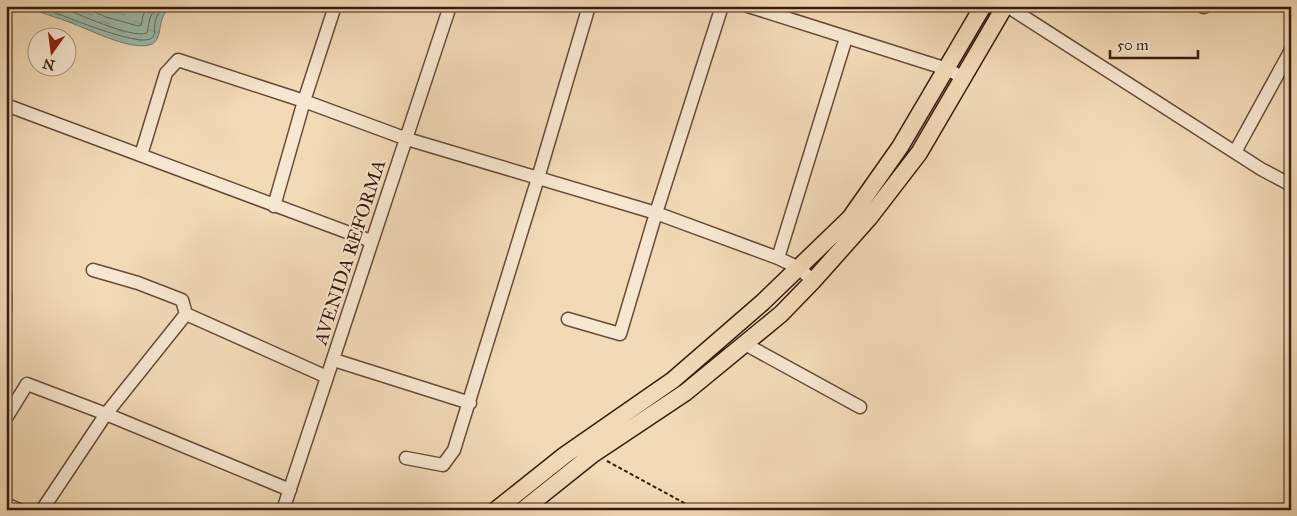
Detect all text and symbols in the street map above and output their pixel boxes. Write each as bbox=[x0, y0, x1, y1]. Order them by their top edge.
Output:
north arrow bbox=[28, 28, 78, 78]
scale bar bbox=[1110, 28, 1197, 60]
text: 50 m bbox=[1117, 36, 1149, 54]
text: N bbox=[41, 54, 57, 74]
street label: AVENIDA REFORMA bbox=[308, 156, 390, 349]

